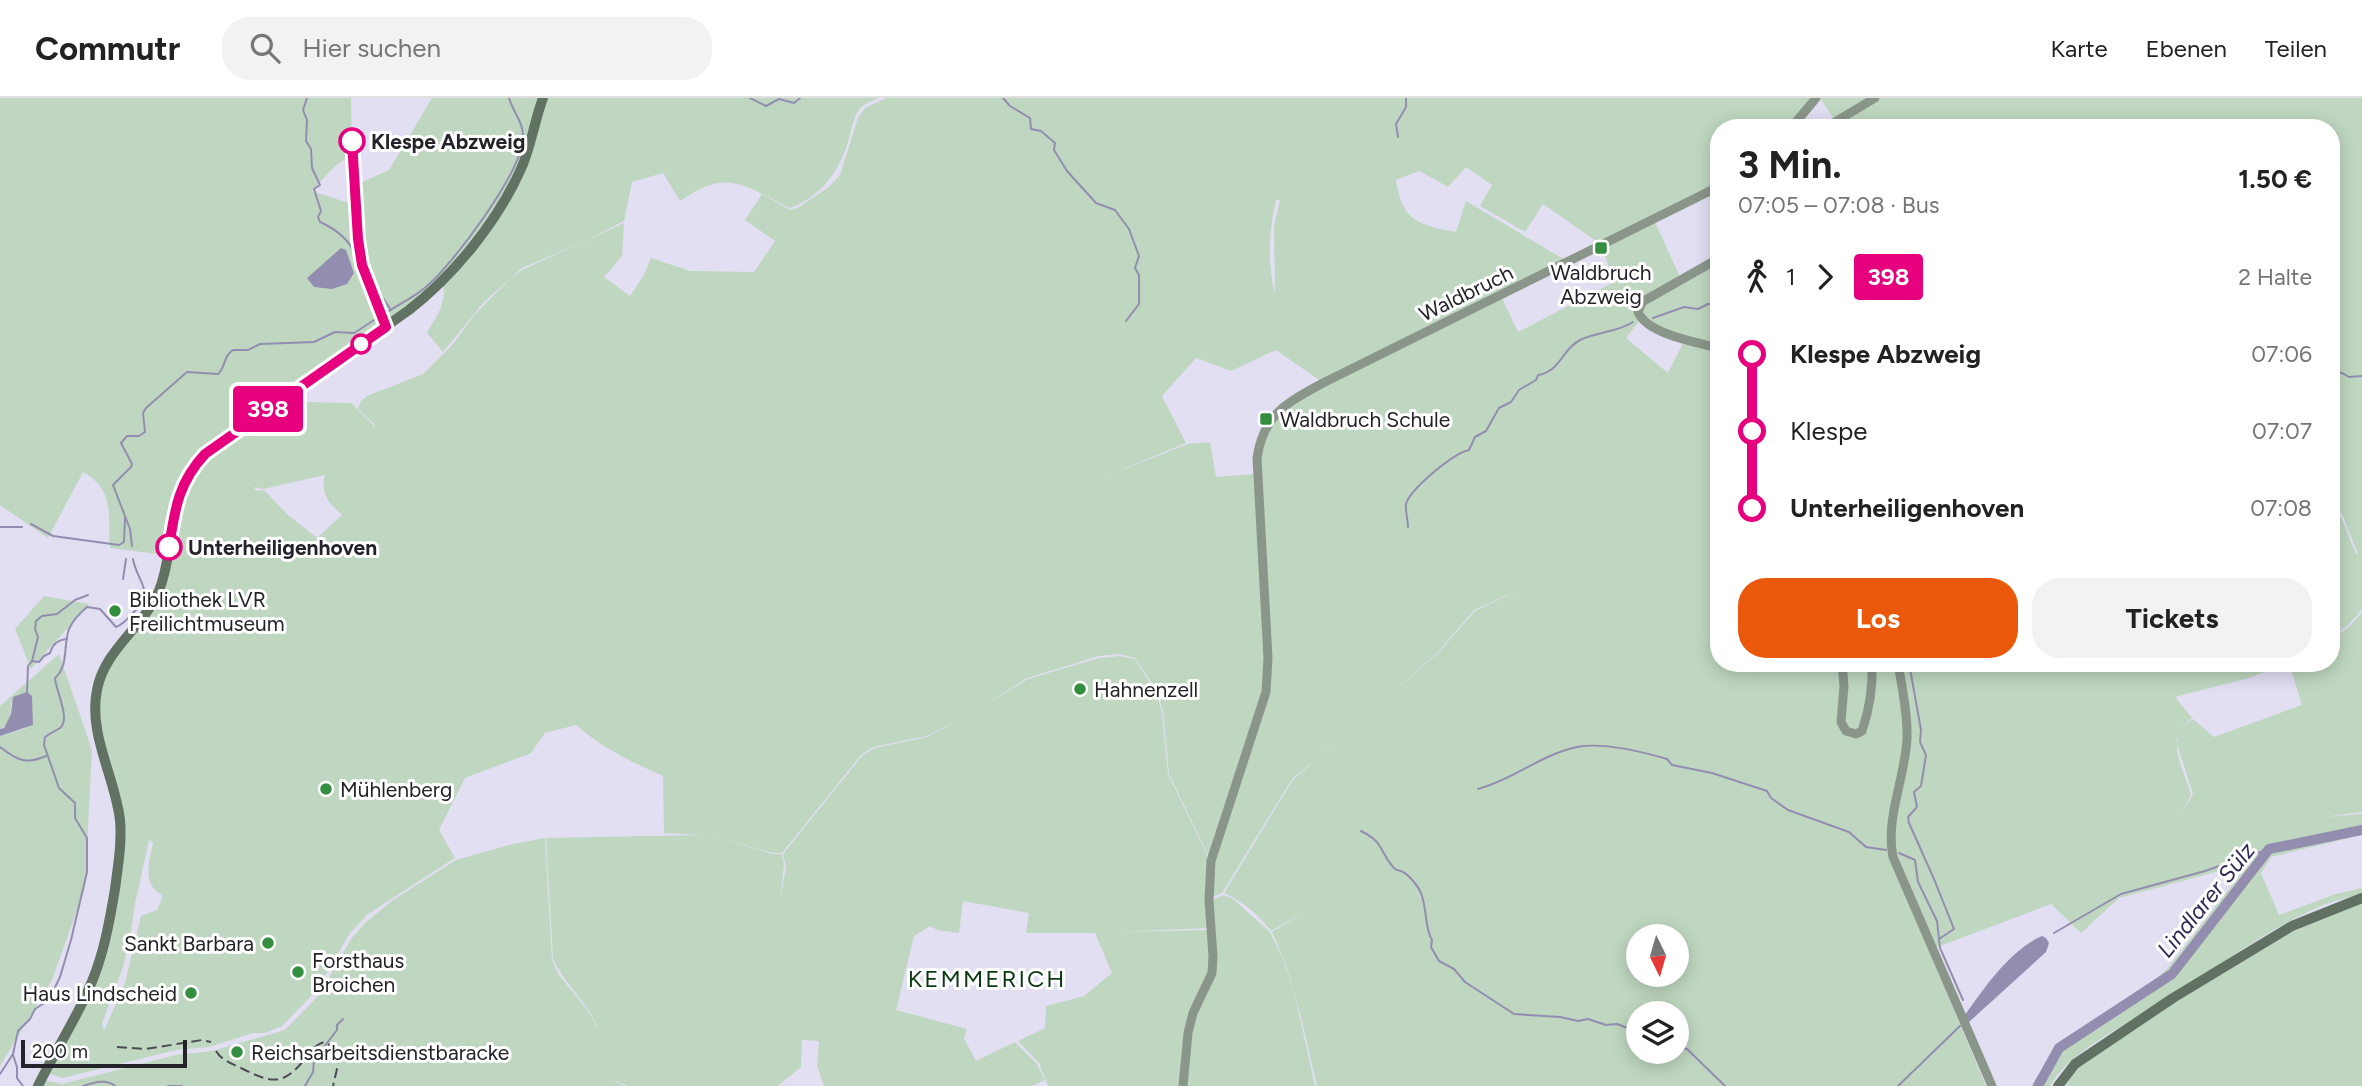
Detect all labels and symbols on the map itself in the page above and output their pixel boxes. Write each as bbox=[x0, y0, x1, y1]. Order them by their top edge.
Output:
marker: Klespe Abzweig bbox=[339, 128, 365, 154]
place label: Klespe Abzweig bbox=[371, 129, 525, 154]
marker: Waldbruch Abzweig bbox=[1593, 240, 1609, 256]
street label: Waldbruch bbox=[1415, 260, 1517, 326]
place label: Waldbruch Abzweig bbox=[1550, 260, 1652, 309]
unlabelled marker bbox=[351, 334, 371, 354]
line badge: 398 bbox=[228, 386, 308, 432]
place label: Waldbruch Schule bbox=[1280, 407, 1450, 432]
marker: Waldbruch Schule bbox=[1258, 411, 1274, 427]
marker: Unterheiligenhoven bbox=[156, 534, 182, 560]
place label: Unterheiligenhoven bbox=[188, 535, 377, 560]
place label: Bibliothek LVR Freilichtmuseum bbox=[129, 587, 285, 636]
marker: Bibliothek LVR Freilichtmuseum bbox=[107, 603, 123, 619]
place label: Hahnenzell bbox=[1094, 677, 1198, 702]
marker: Hahnenzell bbox=[1072, 681, 1088, 697]
place label: Mühlenberg bbox=[340, 777, 452, 802]
marker: Mühlenberg bbox=[318, 781, 334, 797]
water label: Lindlarer Sülz bbox=[2151, 836, 2261, 963]
north arrow bbox=[1626, 924, 1689, 987]
place label: Sankt Barbara bbox=[124, 931, 254, 956]
marker: Sankt Barbara bbox=[260, 935, 276, 951]
place label: Forsthaus Broichen bbox=[312, 948, 404, 997]
marker: Forsthaus Broichen bbox=[290, 964, 306, 980]
district label: KEMMERICH bbox=[908, 964, 1066, 993]
place label: Haus Lindscheid bbox=[23, 981, 177, 1006]
marker: Haus Lindscheid bbox=[183, 985, 199, 1001]
scale bar bbox=[21, 1037, 187, 1069]
place label: Reichsarbeitsdienstbaracke bbox=[251, 1040, 509, 1065]
marker: Reichsarbeitsdienstbaracke bbox=[229, 1044, 245, 1060]

